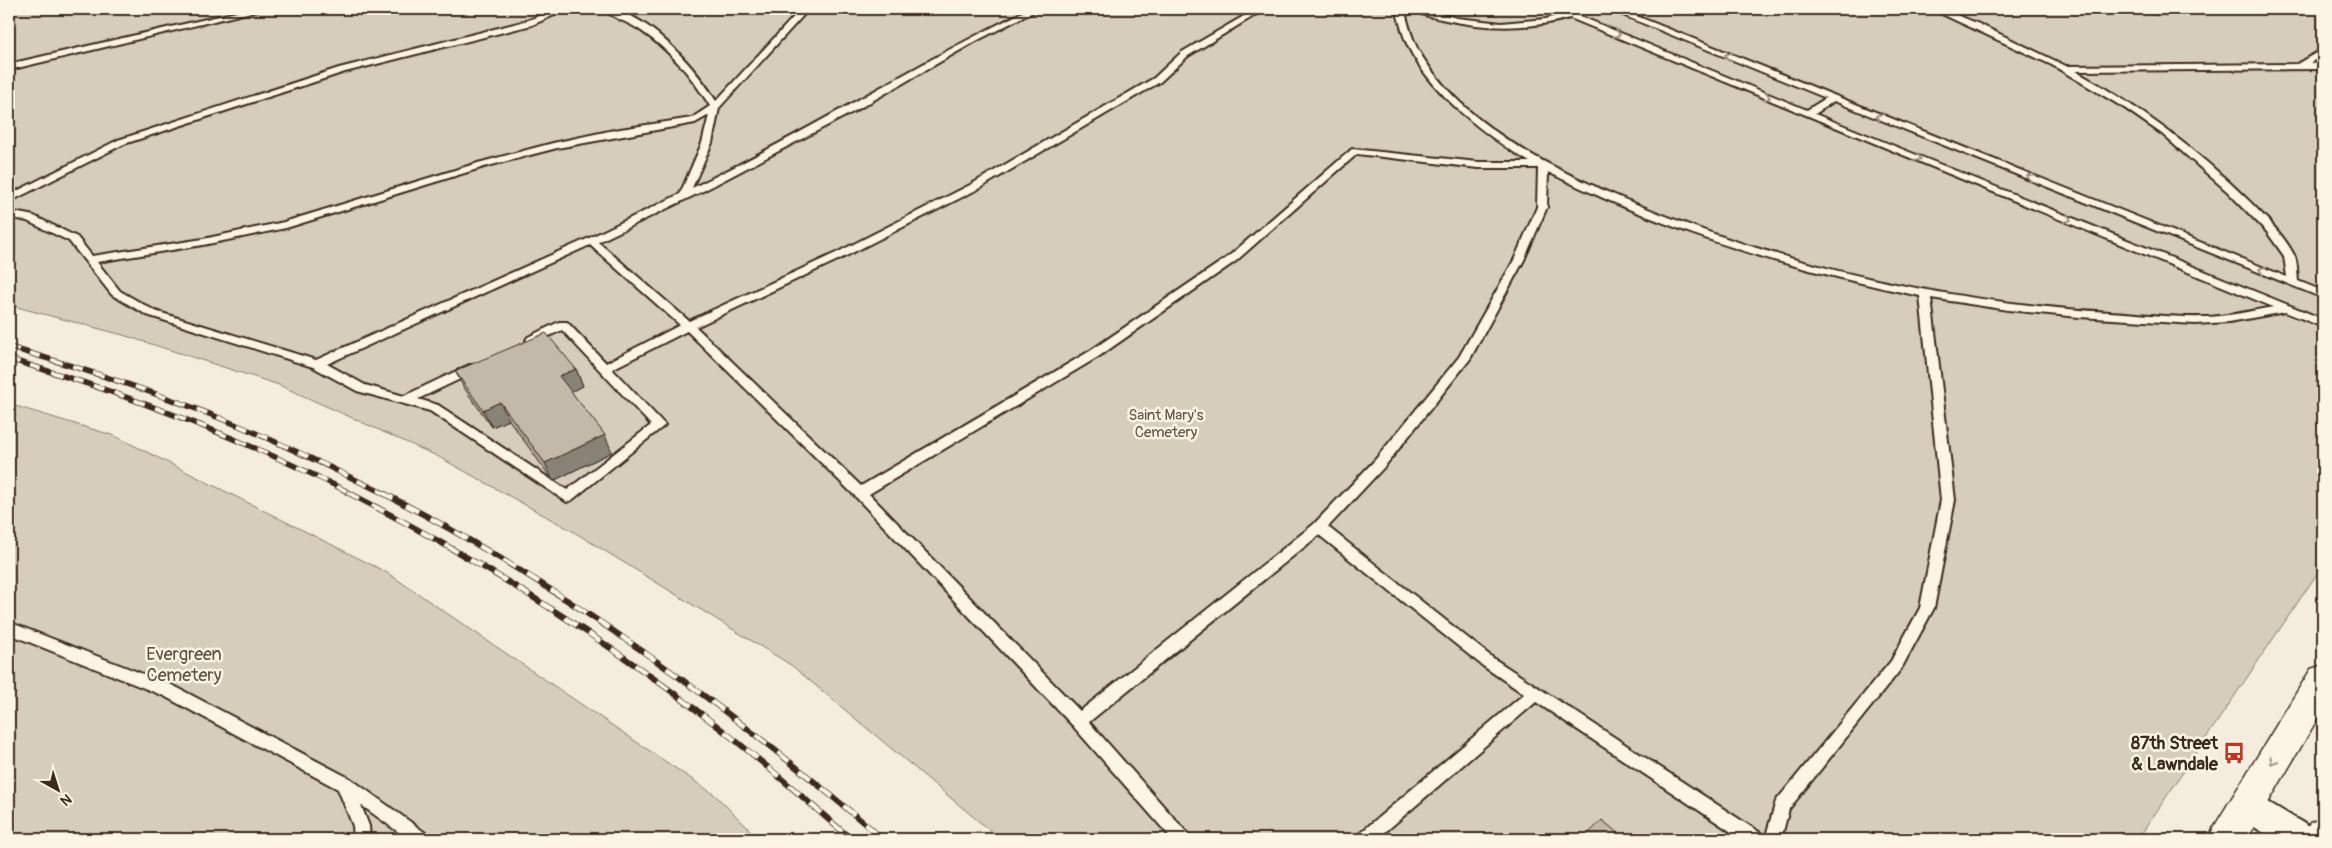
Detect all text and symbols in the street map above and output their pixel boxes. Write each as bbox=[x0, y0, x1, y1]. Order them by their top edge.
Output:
one-way arrow bbox=[1612, 28, 1621, 39]
one-way arrow bbox=[1724, 52, 1733, 62]
one-way arrow bbox=[1762, 90, 1771, 101]
one-way arrow bbox=[1875, 112, 1884, 123]
one-way arrow bbox=[1913, 152, 1922, 163]
one-way arrow bbox=[2026, 173, 2035, 183]
one-way arrow bbox=[2063, 213, 2072, 224]
one-way arrow bbox=[2258, 266, 2267, 276]
park label: Saint Mary's Cemetery bbox=[1129, 406, 1204, 442]
park label: Evergreen Cemetery bbox=[146, 643, 222, 687]
place label: 87th Street & Lawndale bbox=[2131, 732, 2219, 776]
bus stop icon: 87th Street & Lawndale bbox=[2221, 740, 2247, 766]
one-way arrow bbox=[2270, 756, 2280, 765]
north arrow bbox=[32, 766, 82, 816]
text: N bbox=[57, 790, 75, 809]

